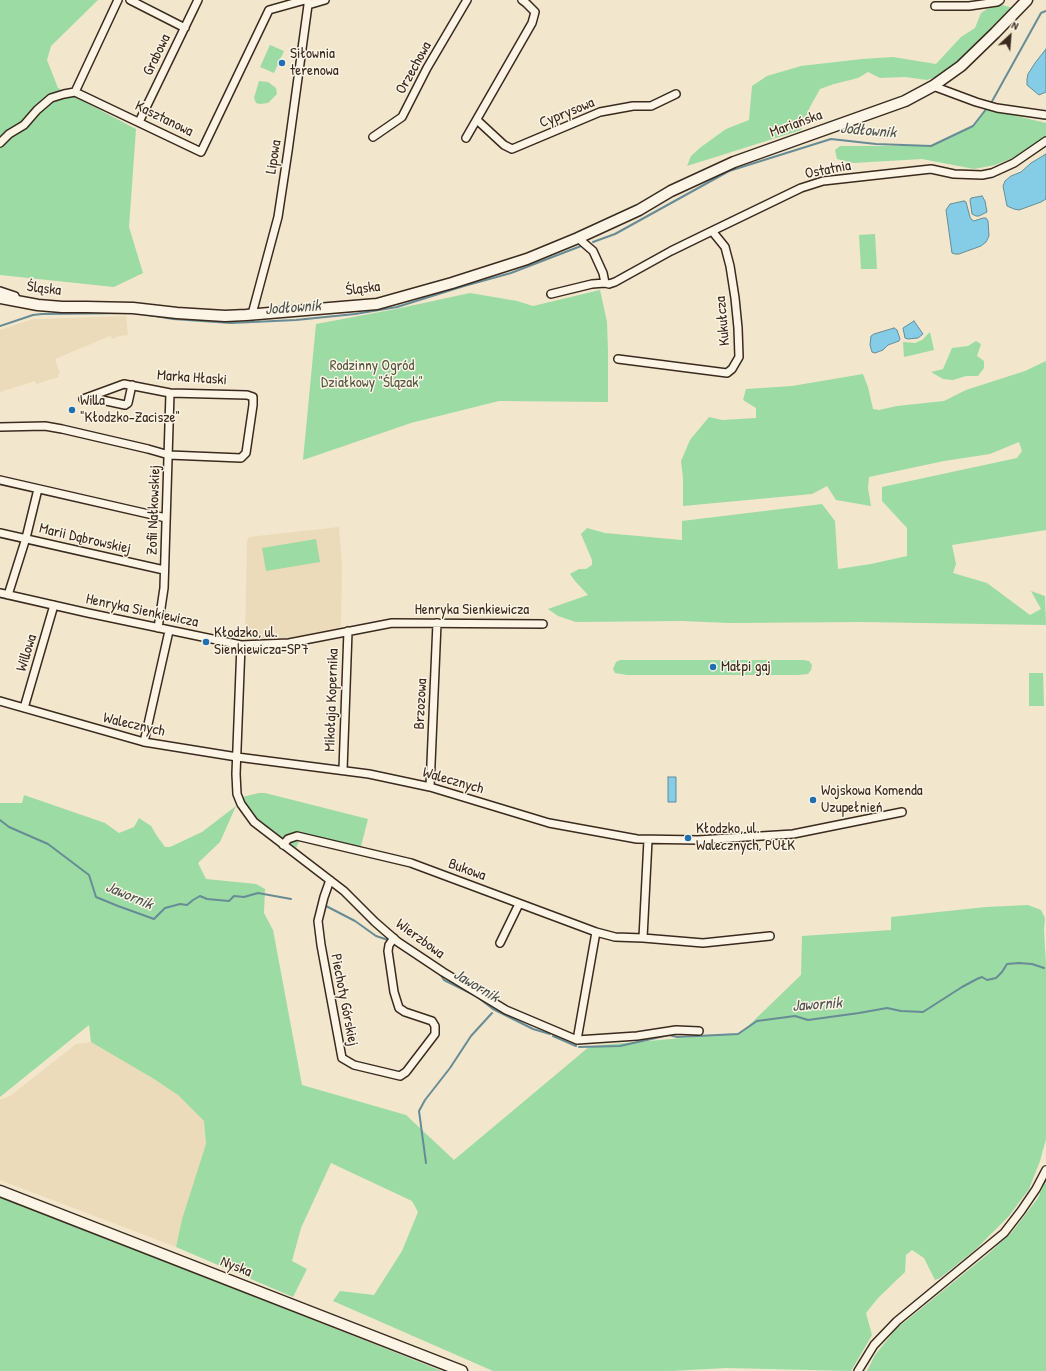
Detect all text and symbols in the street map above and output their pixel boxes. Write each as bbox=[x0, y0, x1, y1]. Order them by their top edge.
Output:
north arrow bbox=[990, 16, 1030, 56]
text: N bbox=[1010, 18, 1021, 33]
street label: Grabowa bbox=[139, 31, 175, 79]
street label: Orzechowa bbox=[392, 38, 436, 98]
place label: Siłownia terenowa bbox=[290, 45, 339, 80]
marker: Siłownia terenowa bbox=[277, 58, 287, 68]
street label: Cyprysowa bbox=[537, 94, 597, 132]
street label: Kasztanowa bbox=[132, 97, 196, 141]
street label: Mariańska bbox=[767, 106, 825, 142]
water label: Jodłownik bbox=[839, 119, 897, 143]
street label: Lipowa bbox=[262, 139, 286, 175]
street label: Ostatnia bbox=[804, 157, 852, 183]
street label: Śląska bbox=[26, 278, 62, 300]
street label: Śląska bbox=[345, 278, 381, 300]
street label: Kukułcza bbox=[712, 295, 734, 347]
water label: Jodłownik bbox=[264, 296, 322, 320]
park label: Rodzinny Ogród Działkowy "Ślązak" bbox=[321, 357, 423, 392]
street label: Marka Hłaski bbox=[156, 367, 228, 389]
place label: Willa "Kłodzko-Zacisze" bbox=[80, 392, 180, 427]
marker: Willa "Kłodzko-Zacisze" bbox=[67, 405, 77, 415]
street label: Zofii Nałkowskiej bbox=[143, 465, 165, 555]
street label: Marii Dąbrowskiej bbox=[37, 520, 133, 558]
street label: Henryka Sienkiewicza bbox=[84, 590, 200, 632]
street label: Henryka Sienkiewicza bbox=[415, 601, 529, 619]
place label: Kłodzko, ul. Sienkiewicza-SP7 bbox=[214, 624, 309, 659]
street label: Willowa bbox=[13, 632, 41, 674]
marker: Kłodzko, ul. Sienkiewicza-SP7 bbox=[201, 637, 211, 647]
street label: Mikołaja Kopernika bbox=[321, 648, 343, 752]
place label: Małpi gaj bbox=[721, 658, 771, 676]
marker: Małpi gaj bbox=[708, 662, 718, 672]
street label: Brzozowa bbox=[411, 678, 431, 730]
street label: Walecznych bbox=[101, 709, 167, 741]
street label: Walecznych bbox=[420, 764, 486, 798]
place label: Wojskowa Komenda Uzupełnień bbox=[821, 782, 923, 817]
marker: Wojskowa Komenda Uzupełnień bbox=[808, 795, 818, 805]
place label: Kłodzko, ul. Walecznych, PUŁK bbox=[696, 820, 795, 855]
marker: Kłodzko, ul. Walecznych, PUŁK bbox=[683, 833, 693, 843]
street label: Bukowa bbox=[446, 855, 488, 885]
water label: Jawornik bbox=[102, 877, 156, 915]
street label: Wierzbowa bbox=[392, 915, 448, 963]
street label: Piechoty Górskiej bbox=[326, 952, 362, 1048]
water label: Jawornik bbox=[450, 965, 502, 1007]
water label: Jawornik bbox=[792, 994, 842, 1016]
street label: Nyska bbox=[218, 1253, 254, 1281]

